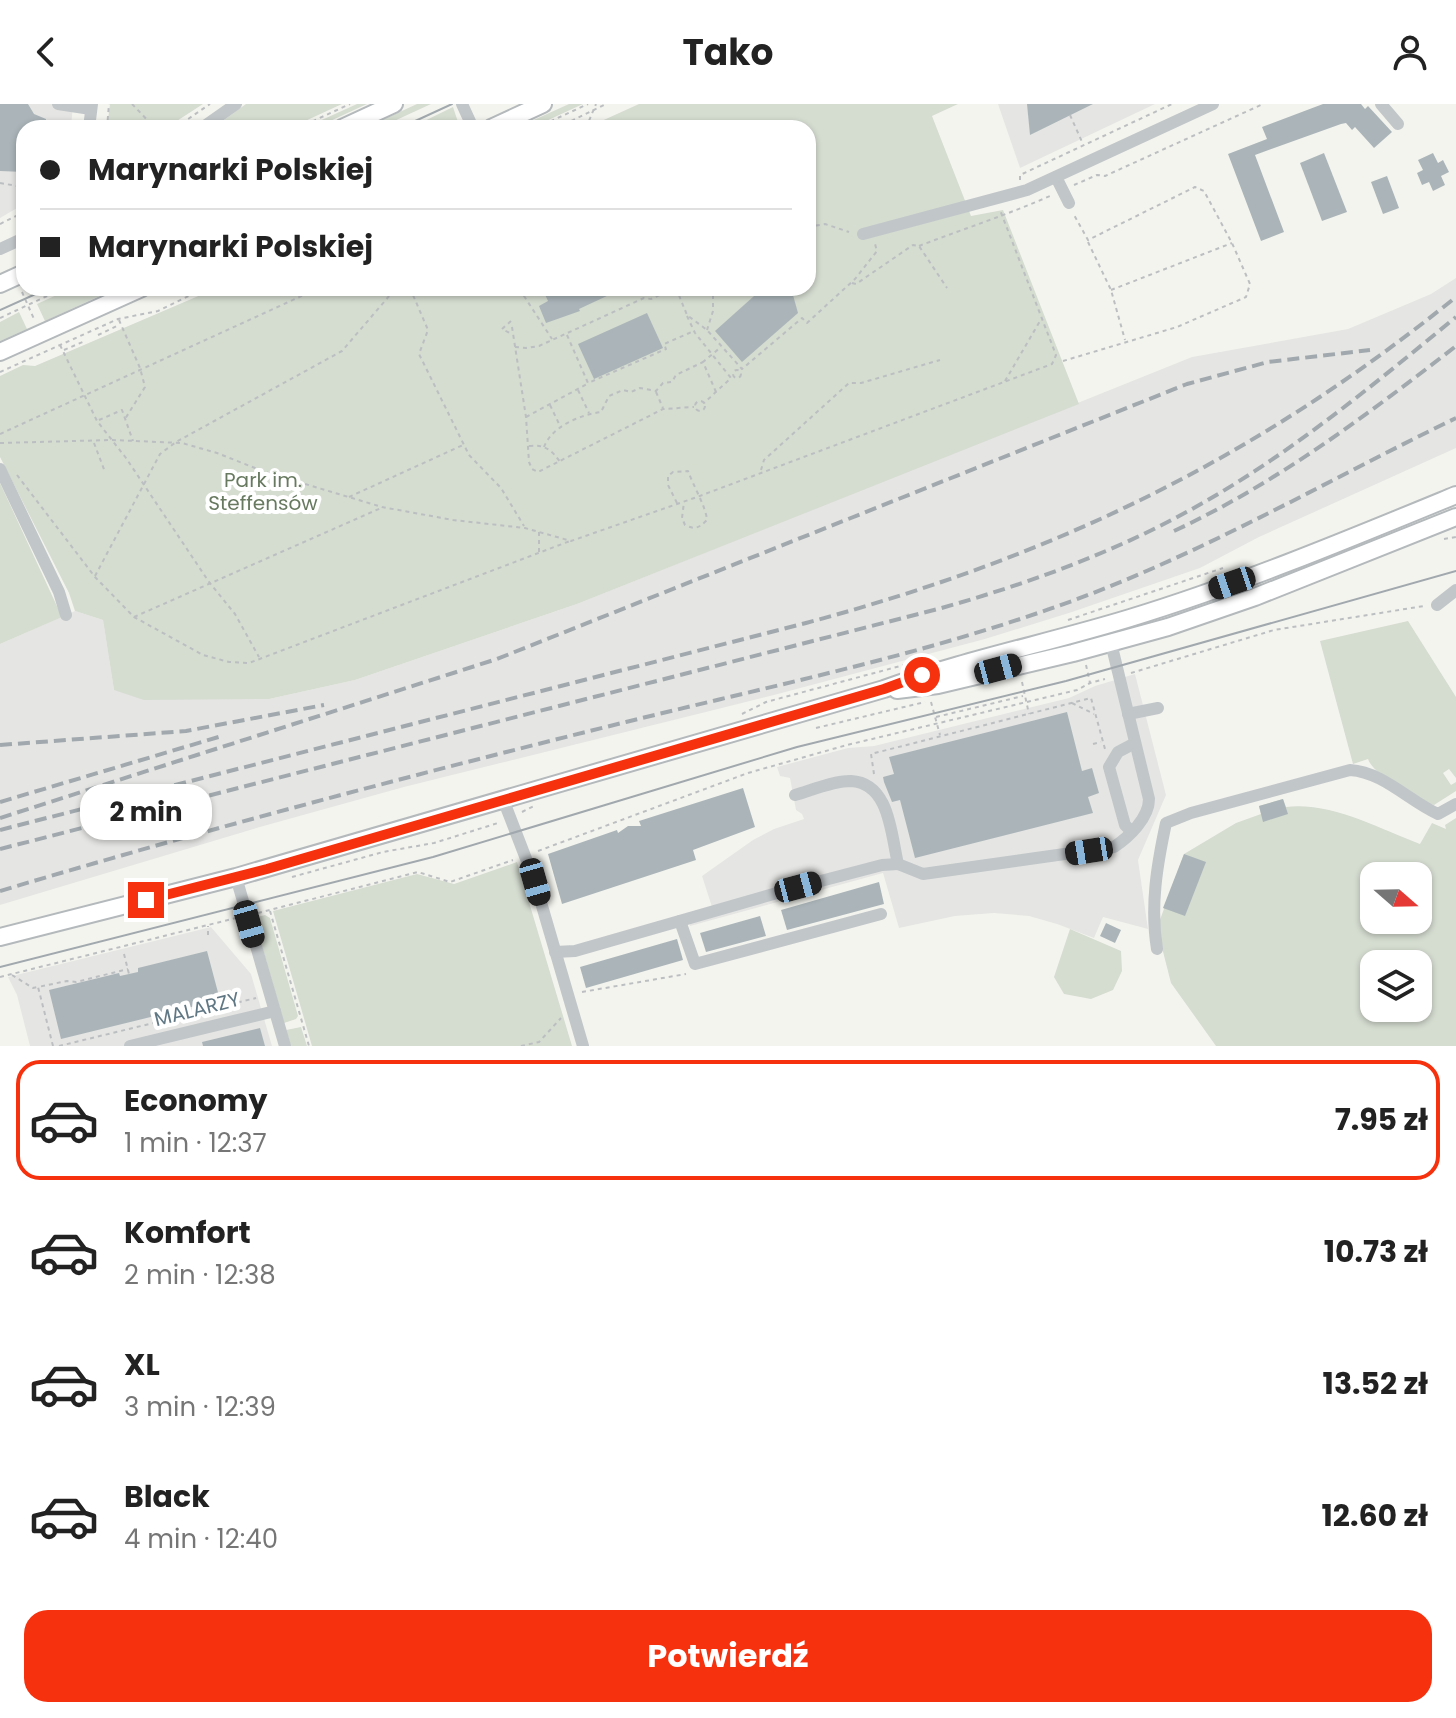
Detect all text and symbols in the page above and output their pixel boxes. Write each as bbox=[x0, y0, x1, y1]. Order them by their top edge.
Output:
text: Tako bbox=[683, 27, 773, 78]
icon: back bbox=[24, 30, 68, 74]
icon: person bbox=[1388, 30, 1432, 74]
text: Marynarki Polskiej bbox=[88, 148, 373, 191]
text: Marynarki Polskiej bbox=[88, 225, 373, 268]
park label: Park im. Steffensów bbox=[208, 466, 318, 517]
car bbox=[1205, 564, 1259, 602]
car bbox=[972, 651, 1024, 687]
route start bbox=[904, 657, 940, 693]
callout: 2 min bbox=[80, 784, 212, 840]
text: 2 min bbox=[109, 794, 183, 830]
car bbox=[1063, 835, 1115, 867]
car bbox=[517, 856, 553, 908]
north arrow bbox=[1360, 862, 1432, 934]
map controls bbox=[1360, 862, 1432, 1022]
car bbox=[772, 869, 824, 905]
route end bbox=[128, 882, 164, 918]
car bbox=[231, 898, 267, 950]
button: layers bbox=[1360, 950, 1432, 1022]
street label: MALARZY bbox=[151, 985, 243, 1033]
text: Economy bbox=[124, 1079, 268, 1122]
icon: car bbox=[28, 1084, 100, 1156]
text: 7.95 zł bbox=[1335, 1098, 1428, 1141]
text: 1 min · 12:37 bbox=[124, 1125, 267, 1161]
text: Komfort bbox=[124, 1211, 251, 1254]
icon: car bbox=[28, 1216, 100, 1288]
text: 10.73 zł bbox=[1324, 1230, 1428, 1273]
text: 2 min · 12:38 bbox=[124, 1257, 276, 1293]
text: XL bbox=[124, 1343, 160, 1386]
icon: car bbox=[28, 1348, 100, 1420]
text: 13.52 zł bbox=[1323, 1362, 1428, 1405]
text: 3 min · 12:39 bbox=[124, 1389, 276, 1425]
text: Black bbox=[124, 1475, 210, 1518]
icon: car bbox=[28, 1480, 100, 1552]
text: 12.60 zł bbox=[1322, 1494, 1428, 1537]
text: 4 min · 12:40 bbox=[124, 1521, 278, 1557]
button: Potwierdź bbox=[24, 1610, 1432, 1702]

